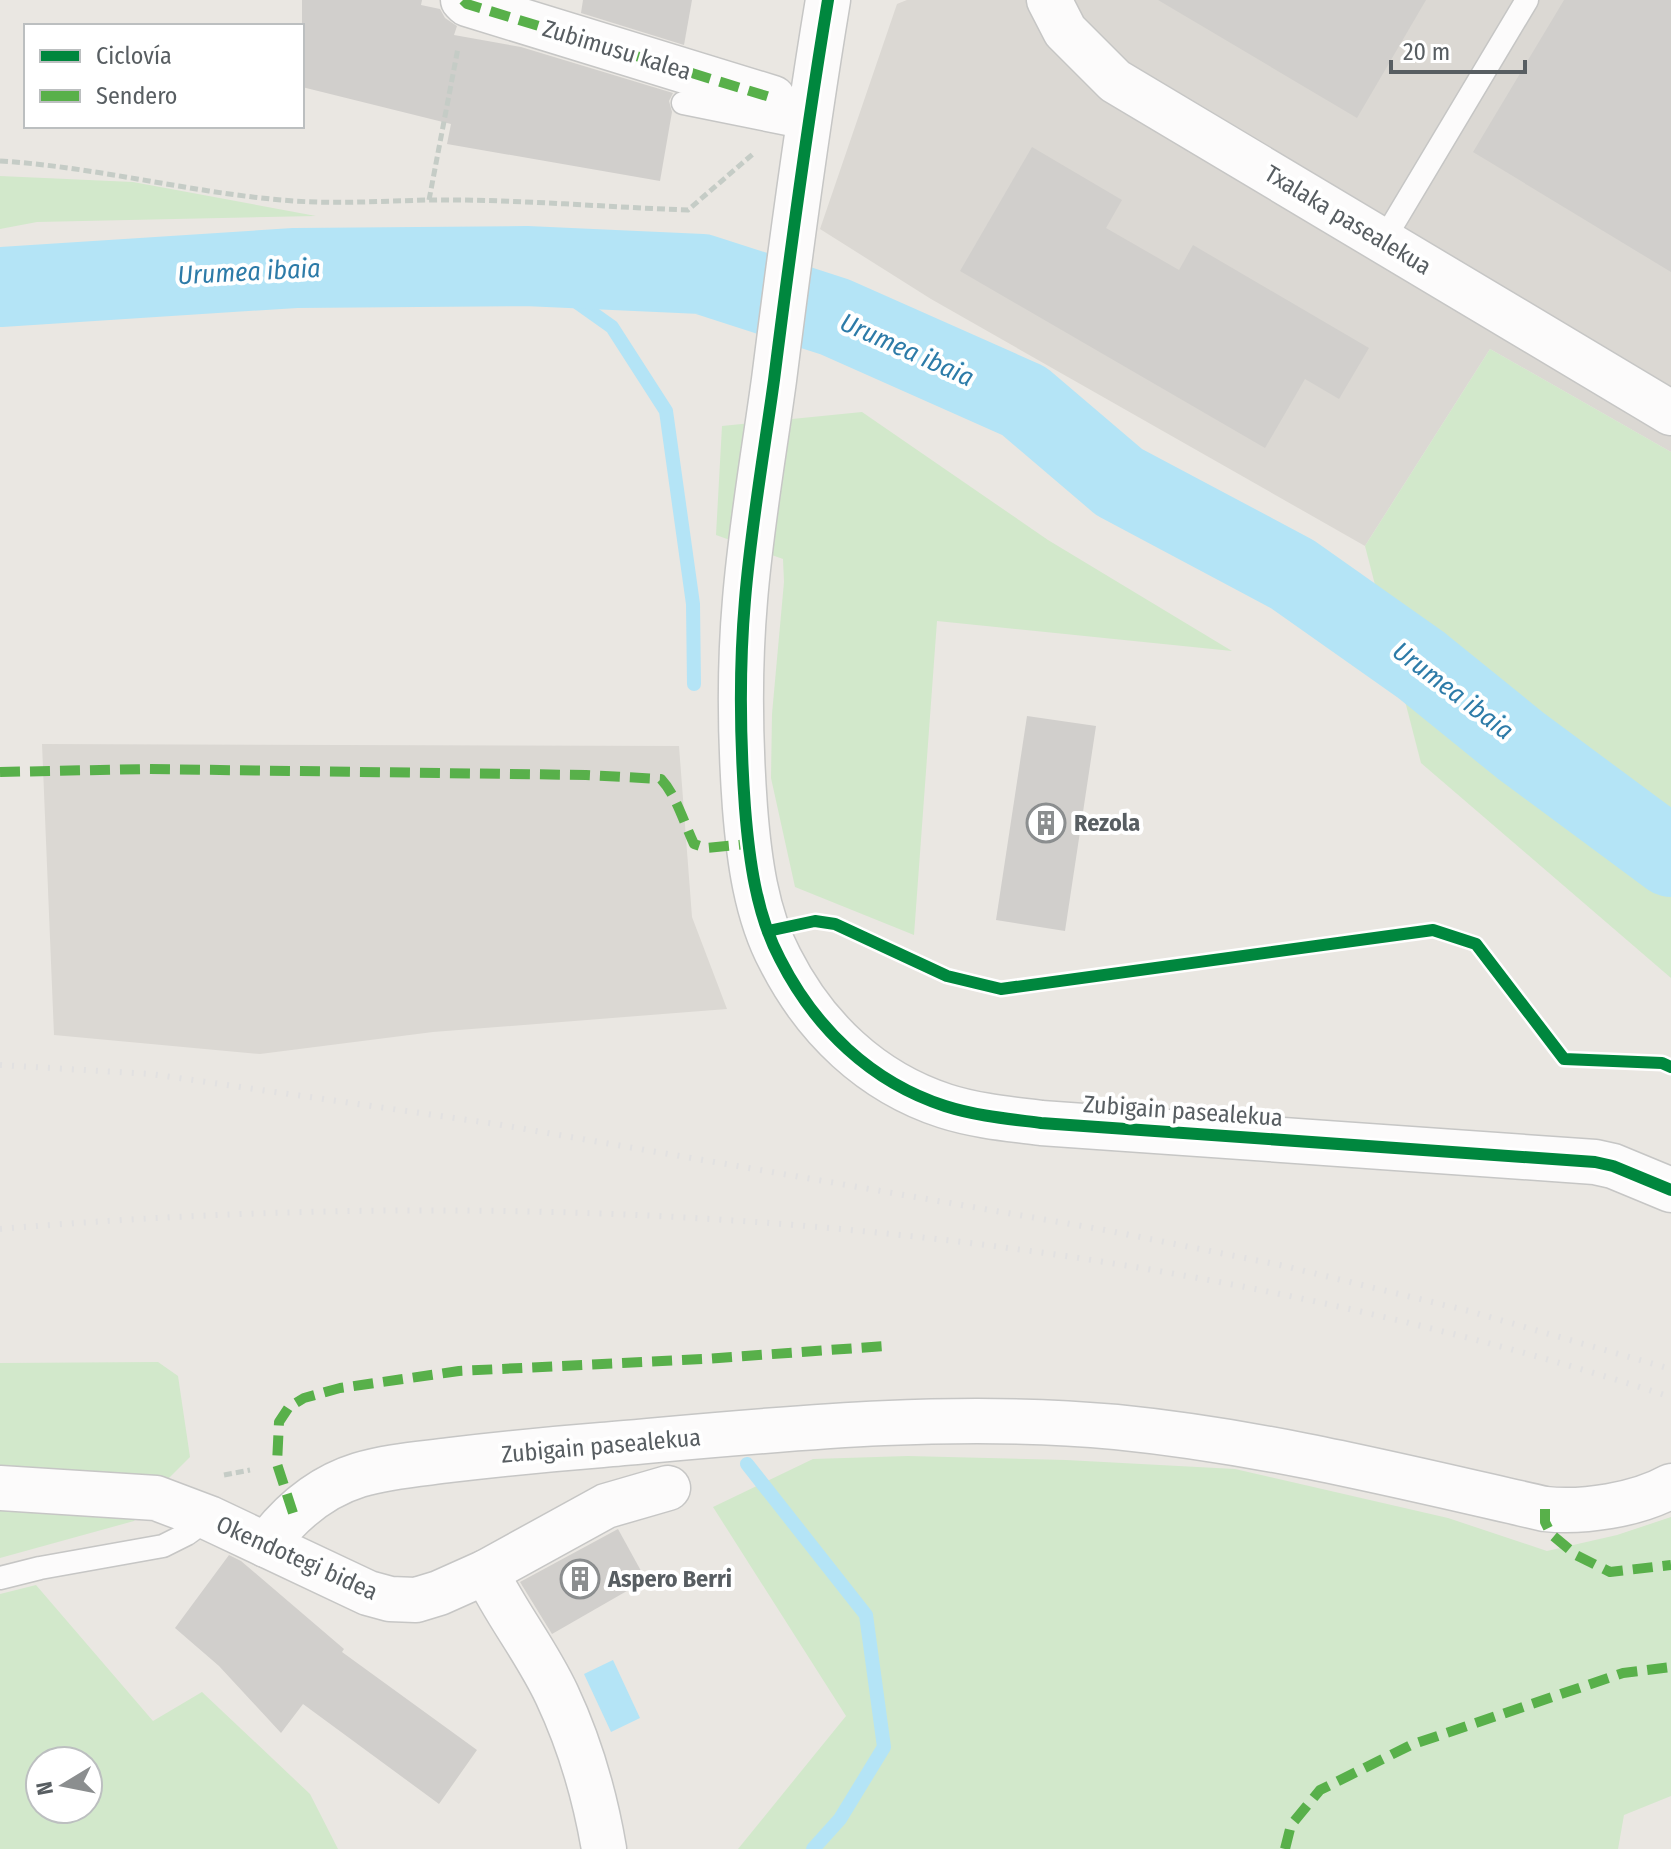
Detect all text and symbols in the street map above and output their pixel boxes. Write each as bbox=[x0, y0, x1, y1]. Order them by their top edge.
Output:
street label: Zubimusu kalea bbox=[539, 14, 695, 86]
legend bbox=[24, 24, 304, 128]
scale bar bbox=[1391, 24, 1525, 74]
text: 20 m bbox=[1403, 38, 1450, 66]
text: Ciclovía bbox=[96, 42, 172, 70]
text: Sendero bbox=[96, 82, 177, 110]
street label: Txalaka pasealekua bbox=[1260, 159, 1436, 281]
water label: Urumea ibaia bbox=[177, 253, 321, 291]
water label: Urumea ibaia bbox=[835, 307, 979, 393]
water label: Urumea ibaia bbox=[1387, 636, 1519, 746]
building icon: Rezola bbox=[1025, 802, 1067, 844]
place label: Rezola bbox=[1074, 809, 1140, 837]
street label: Zubigain pasealekua bbox=[1082, 1090, 1284, 1132]
street label: Zubigain pasealekua bbox=[500, 1423, 702, 1469]
street label: Okendotegi bidea bbox=[212, 1510, 382, 1606]
building icon: Aspero Berri bbox=[559, 1558, 601, 1600]
place label: Aspero Berri bbox=[607, 1565, 732, 1593]
north arrow bbox=[24, 1745, 104, 1825]
text: N bbox=[30, 1780, 59, 1797]

